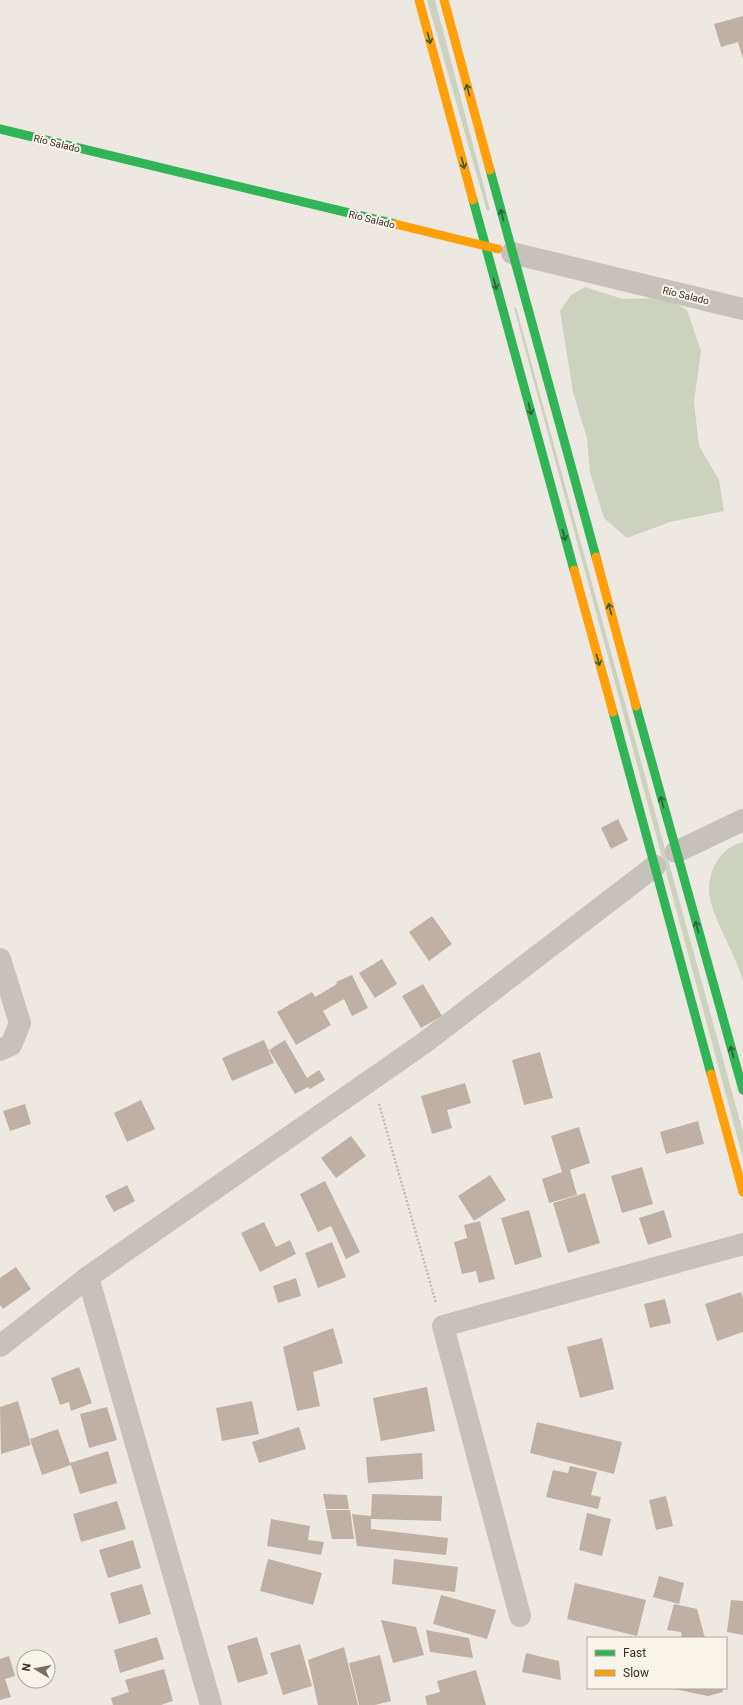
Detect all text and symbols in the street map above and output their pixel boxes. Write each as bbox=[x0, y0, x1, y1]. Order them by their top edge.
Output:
one-way arrow bbox=[426, 31, 433, 44]
one-way arrow bbox=[464, 84, 472, 97]
street label: Río Salado bbox=[33, 132, 81, 155]
one-way arrow bbox=[459, 156, 467, 169]
street label: Río Salado bbox=[348, 208, 396, 231]
one-way arrow bbox=[498, 209, 505, 222]
one-way arrow bbox=[492, 277, 499, 290]
street label: Río Salado bbox=[662, 284, 710, 307]
one-way arrow bbox=[526, 403, 534, 416]
one-way arrow bbox=[561, 528, 568, 541]
one-way arrow bbox=[605, 603, 613, 616]
one-way arrow bbox=[595, 653, 602, 666]
one-way arrow bbox=[658, 796, 665, 809]
one-way arrow bbox=[693, 921, 700, 934]
one-way arrow bbox=[728, 1046, 735, 1059]
legend bbox=[587, 1637, 727, 1689]
text: Fast bbox=[623, 1646, 646, 1660]
north arrow bbox=[16, 1649, 56, 1689]
text: N bbox=[20, 1662, 34, 1672]
text: Slow bbox=[623, 1666, 649, 1680]

